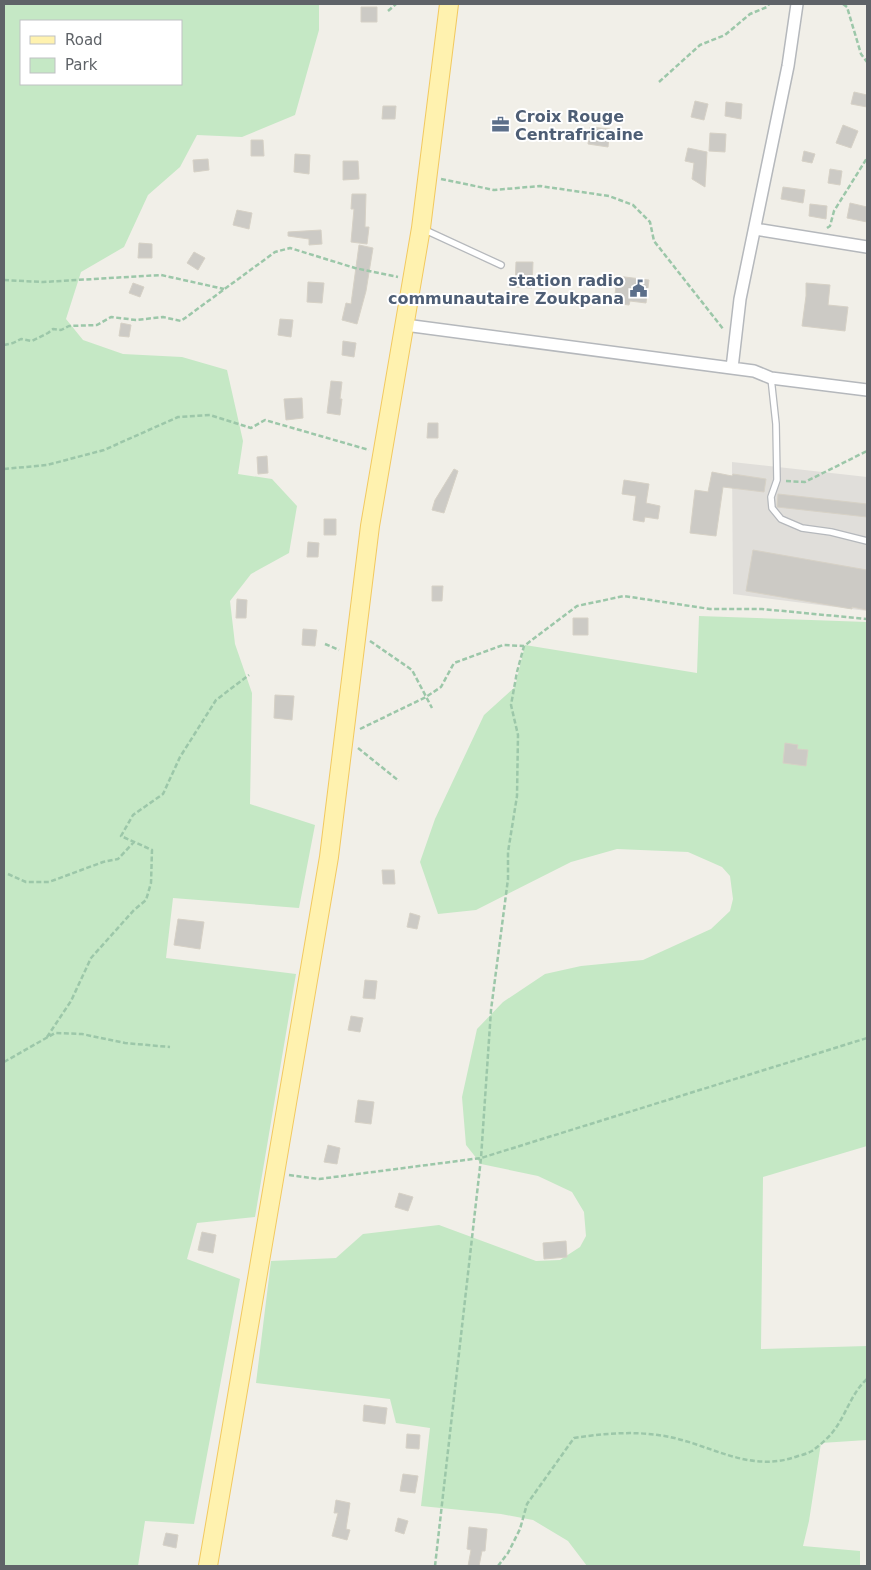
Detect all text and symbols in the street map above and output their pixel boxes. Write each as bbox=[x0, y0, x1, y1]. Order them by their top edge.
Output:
legend bbox=[20, 20, 182, 85]
text: Road bbox=[65, 31, 103, 49]
text: Park bbox=[65, 56, 98, 74]
place label: Croix Rouge Centrafricaine bbox=[515, 107, 644, 144]
office icon: Croix Rouge Centrafricaine bbox=[491, 115, 511, 135]
place label: station radio communautaire Zoukpana bbox=[388, 271, 624, 308]
public building icon: station radio communautaire Zoukpana bbox=[628, 279, 648, 299]

